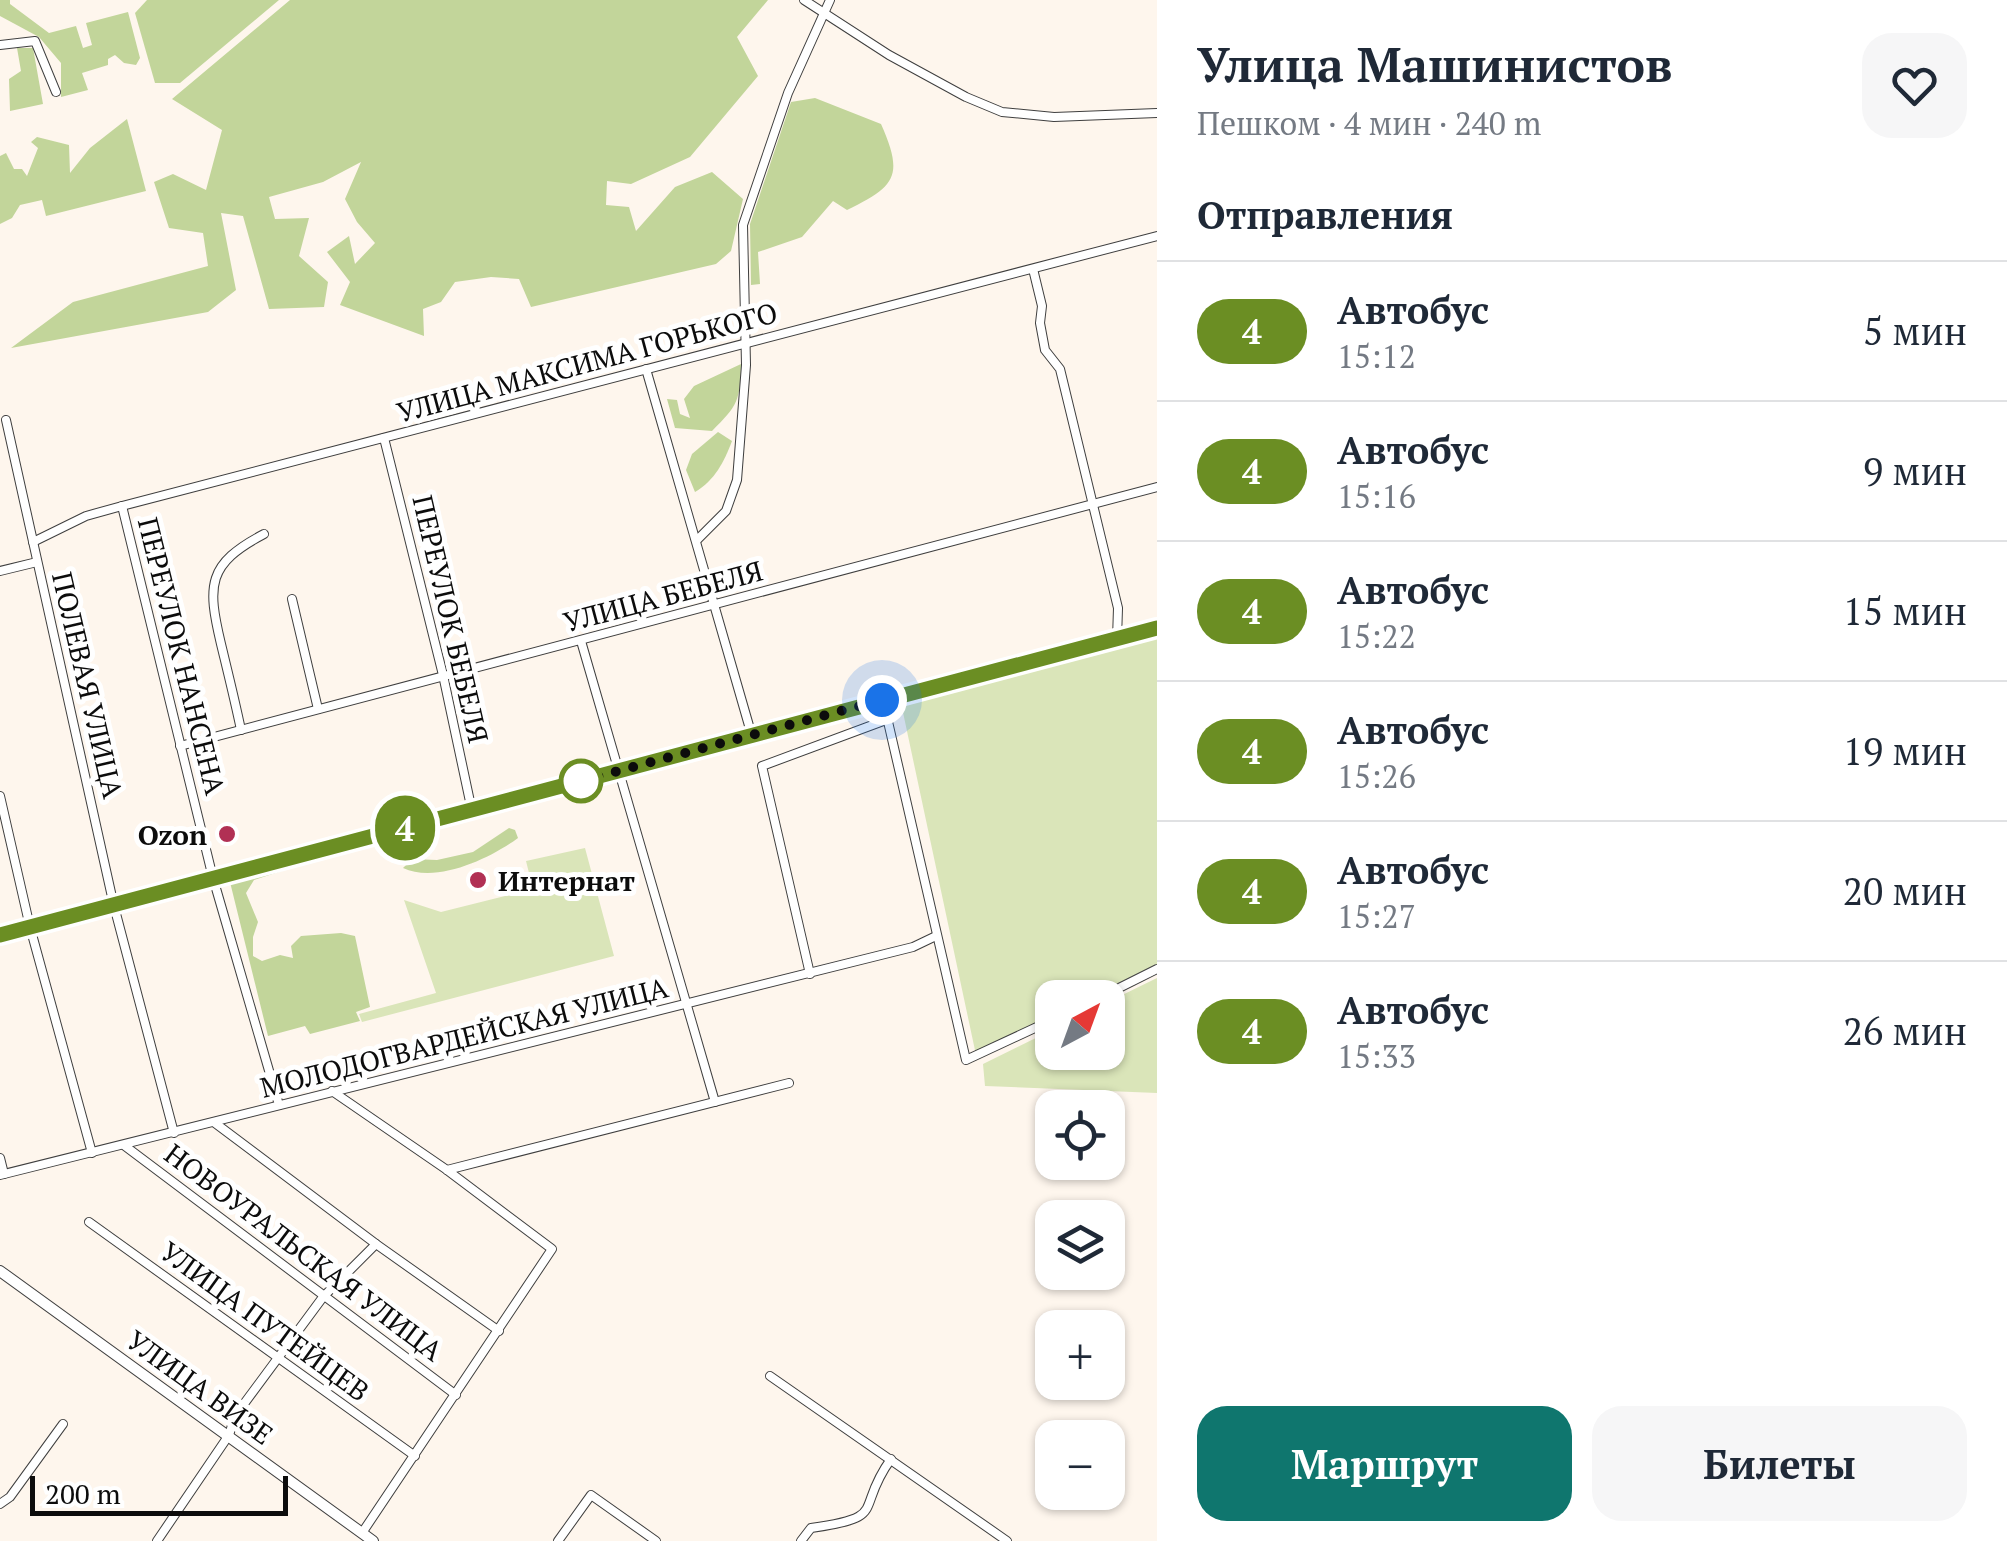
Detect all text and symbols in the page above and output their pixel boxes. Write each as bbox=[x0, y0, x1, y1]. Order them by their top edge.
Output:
text: Улица Машинистов bbox=[1197, 32, 1673, 96]
button: heart bbox=[1862, 33, 1967, 138]
text: Пешком · 4 мин · 240 m bbox=[1197, 102, 1541, 144]
text: Отправления bbox=[1197, 190, 1453, 240]
text: Автобус bbox=[1337, 285, 1489, 335]
street label: УЛИЦА МАКСИМА ГОРЬКОГО bbox=[393, 293, 781, 431]
text: 5 мин bbox=[1863, 306, 1967, 356]
text: 4 bbox=[1242, 308, 1262, 354]
text: 15:12 bbox=[1337, 335, 1416, 377]
text: Автобус bbox=[1337, 425, 1489, 475]
text: 9 мин bbox=[1863, 446, 1967, 496]
text: 4 bbox=[1242, 448, 1262, 494]
text: 15:16 bbox=[1337, 475, 1416, 517]
street label: ПЕРЕУЛОК БЕБЕЛЯ bbox=[405, 492, 497, 746]
street label: ПЕРЕУЛОК НАНСЕНА bbox=[130, 514, 235, 799]
street label: УЛИЦА БЕБЕЛЯ bbox=[559, 552, 767, 640]
text: Автобус bbox=[1337, 565, 1489, 615]
street label: ПОЛЕВАЯ УЛИЦА bbox=[44, 568, 132, 803]
text: 15 мин bbox=[1843, 586, 1967, 636]
text: 4 bbox=[1242, 588, 1262, 634]
text: 15:22 bbox=[1337, 615, 1416, 657]
your location bbox=[857, 675, 907, 725]
text: Автобус bbox=[1337, 705, 1489, 755]
text: 19 мин bbox=[1843, 726, 1967, 776]
text: 4 bbox=[1242, 728, 1262, 774]
text: 15:26 bbox=[1337, 755, 1416, 797]
unlabelled marker bbox=[560, 760, 602, 802]
line badge: 4 bbox=[372, 796, 438, 860]
text: 4 bbox=[395, 805, 415, 851]
place label: Ozon bbox=[138, 816, 207, 853]
marker: Ozon bbox=[216, 823, 238, 845]
text: Автобус bbox=[1337, 845, 1489, 895]
place label: Интернат bbox=[498, 862, 635, 899]
text: 20 мин bbox=[1843, 866, 1967, 916]
text: 4 bbox=[1242, 868, 1262, 914]
marker: Интернат bbox=[467, 869, 489, 891]
text: 15:27 bbox=[1337, 895, 1416, 937]
street label: МОЛОДОГВАРДЕЙСКАЯ УЛИЦА bbox=[256, 968, 673, 1106]
north arrow bbox=[1035, 980, 1125, 1070]
map controls bbox=[1035, 980, 1125, 1510]
text: Автобус bbox=[1337, 985, 1489, 1035]
text: 26 мин bbox=[1843, 1006, 1967, 1056]
text: 4 bbox=[1242, 1008, 1262, 1054]
text: 15:33 bbox=[1337, 1035, 1416, 1077]
button: locate bbox=[1035, 1090, 1125, 1180]
street label: НОВОУРАЛЬСКАЯ УЛИЦА bbox=[157, 1135, 451, 1369]
button: layers bbox=[1035, 1200, 1125, 1290]
street label: УЛИЦА ПУТЕЙЦЕВ bbox=[153, 1233, 377, 1409]
button: + bbox=[1035, 1310, 1125, 1400]
street label: УЛИЦА ВИЗЕ bbox=[120, 1321, 280, 1453]
button: Маршрут bbox=[1197, 1406, 1572, 1521]
button: Билеты bbox=[1592, 1406, 1967, 1521]
button: − bbox=[1035, 1420, 1125, 1510]
scale bar bbox=[30, 1471, 288, 1516]
text: 200 m bbox=[45, 1475, 121, 1512]

